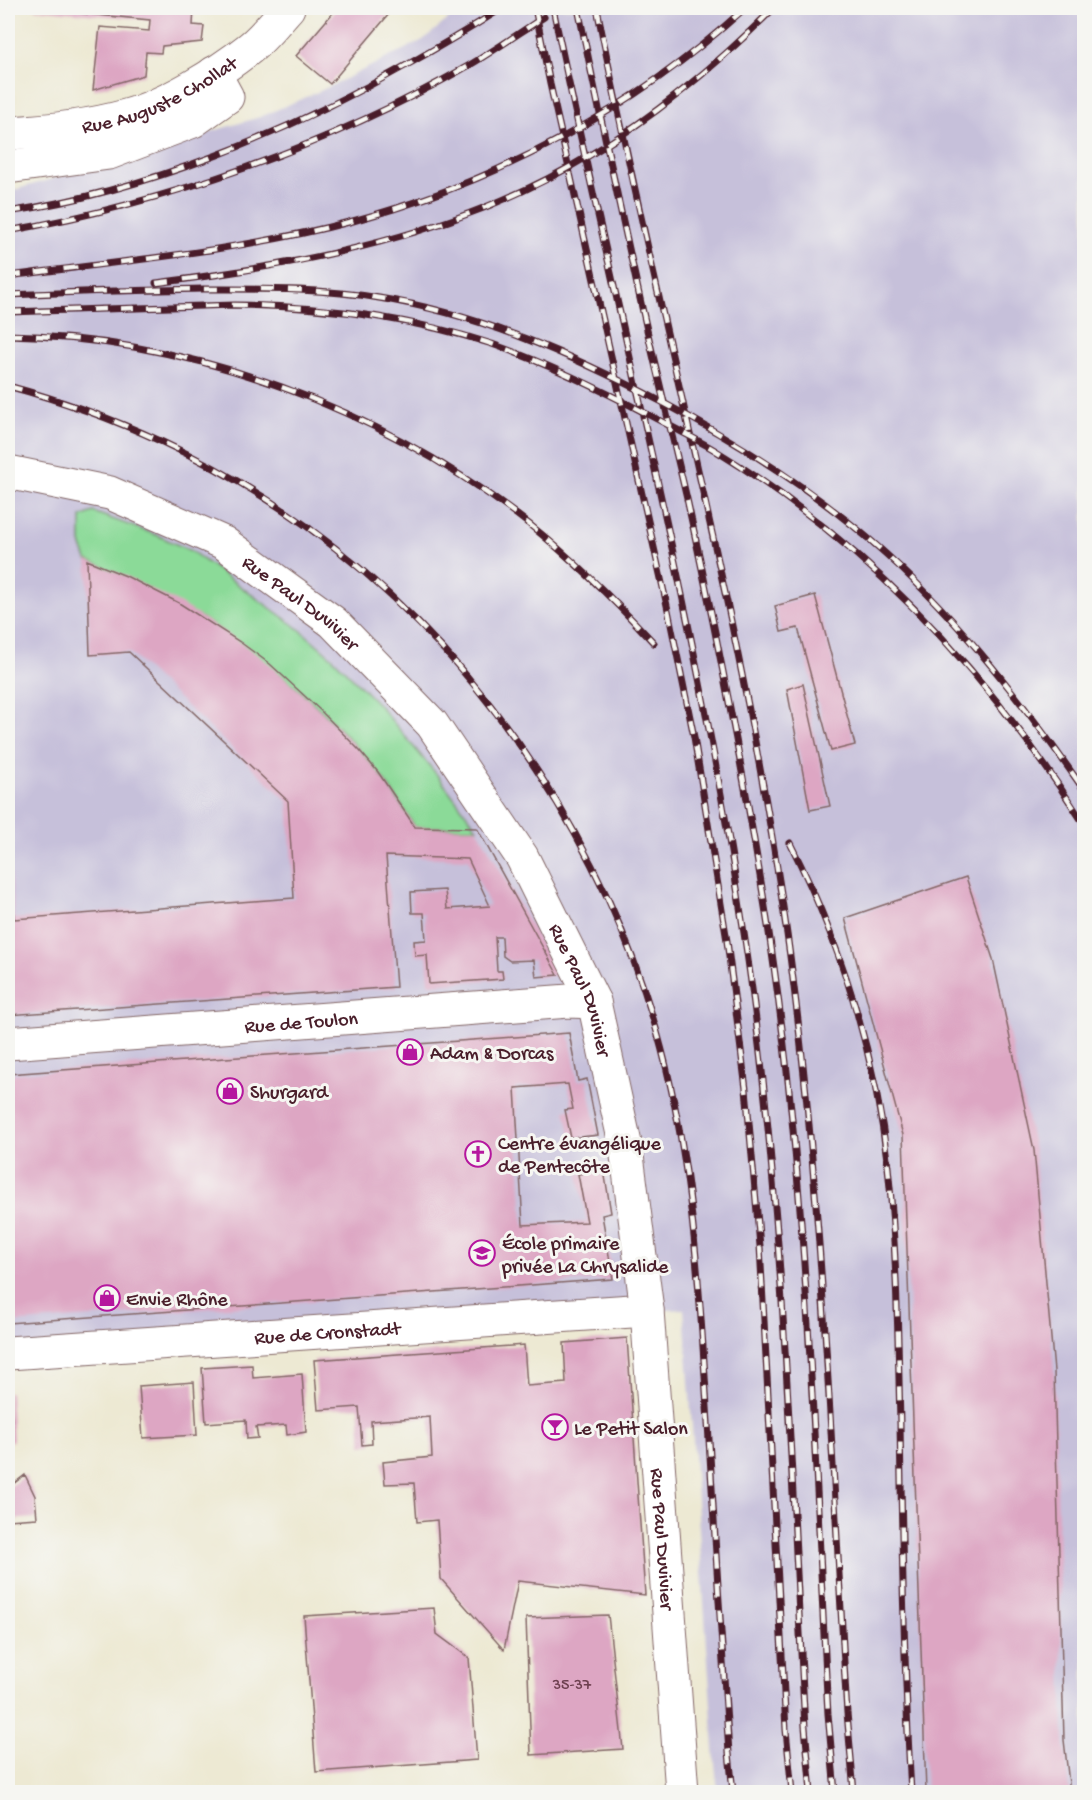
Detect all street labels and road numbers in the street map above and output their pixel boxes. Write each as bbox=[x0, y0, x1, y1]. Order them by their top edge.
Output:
street label: Rue Auguste Chollat bbox=[80, 52, 244, 140]
street label: Rue Paul Duvivier bbox=[237, 552, 364, 658]
street label: Rue Paul Duvivier bbox=[542, 921, 614, 1061]
street label: Rue de Toulon bbox=[244, 1009, 359, 1040]
street label: Rue de Cronstadt bbox=[254, 1319, 403, 1351]
street label: Rue Paul Duvivier bbox=[644, 1467, 677, 1612]

